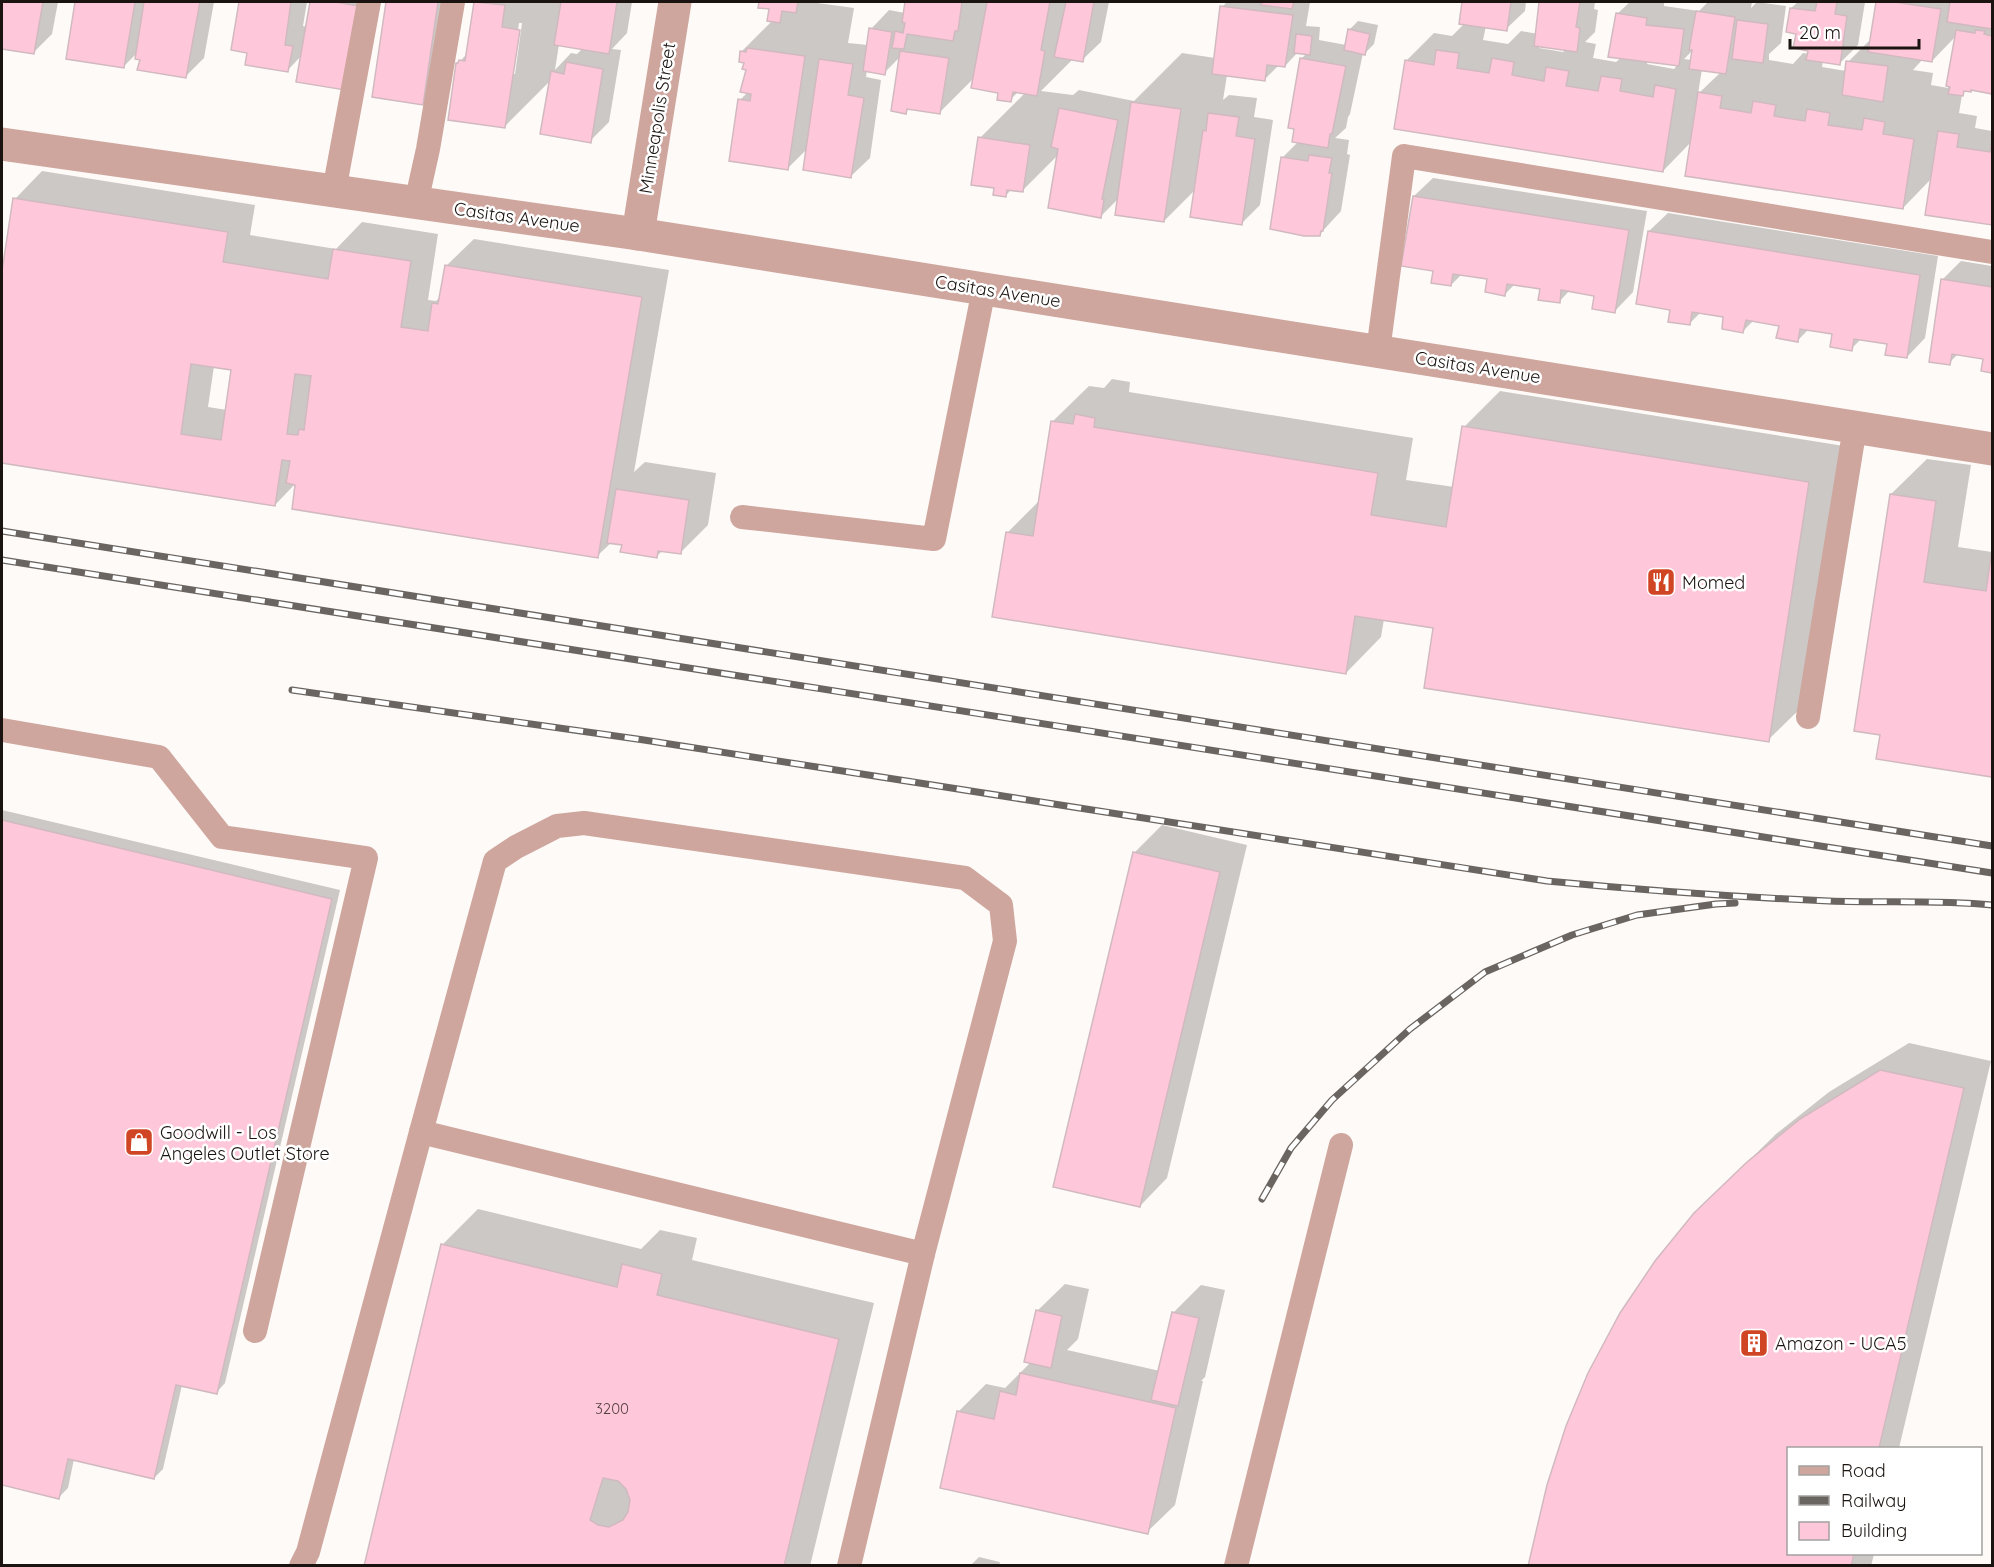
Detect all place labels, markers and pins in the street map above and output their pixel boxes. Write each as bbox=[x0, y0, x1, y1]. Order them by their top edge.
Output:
restaurant icon: Momed bbox=[1645, 566, 1677, 598]
place label: Momed bbox=[1682, 571, 1745, 594]
place label: Goodwill - Los Angeles Outlet Store bbox=[160, 1121, 330, 1165]
shop icon: Goodwill - Los Angeles Outlet Store bbox=[123, 1126, 155, 1158]
building icon: Amazon - UCA5 bbox=[1738, 1327, 1770, 1359]
place label: Amazon - UCA5 bbox=[1775, 1332, 1907, 1355]

